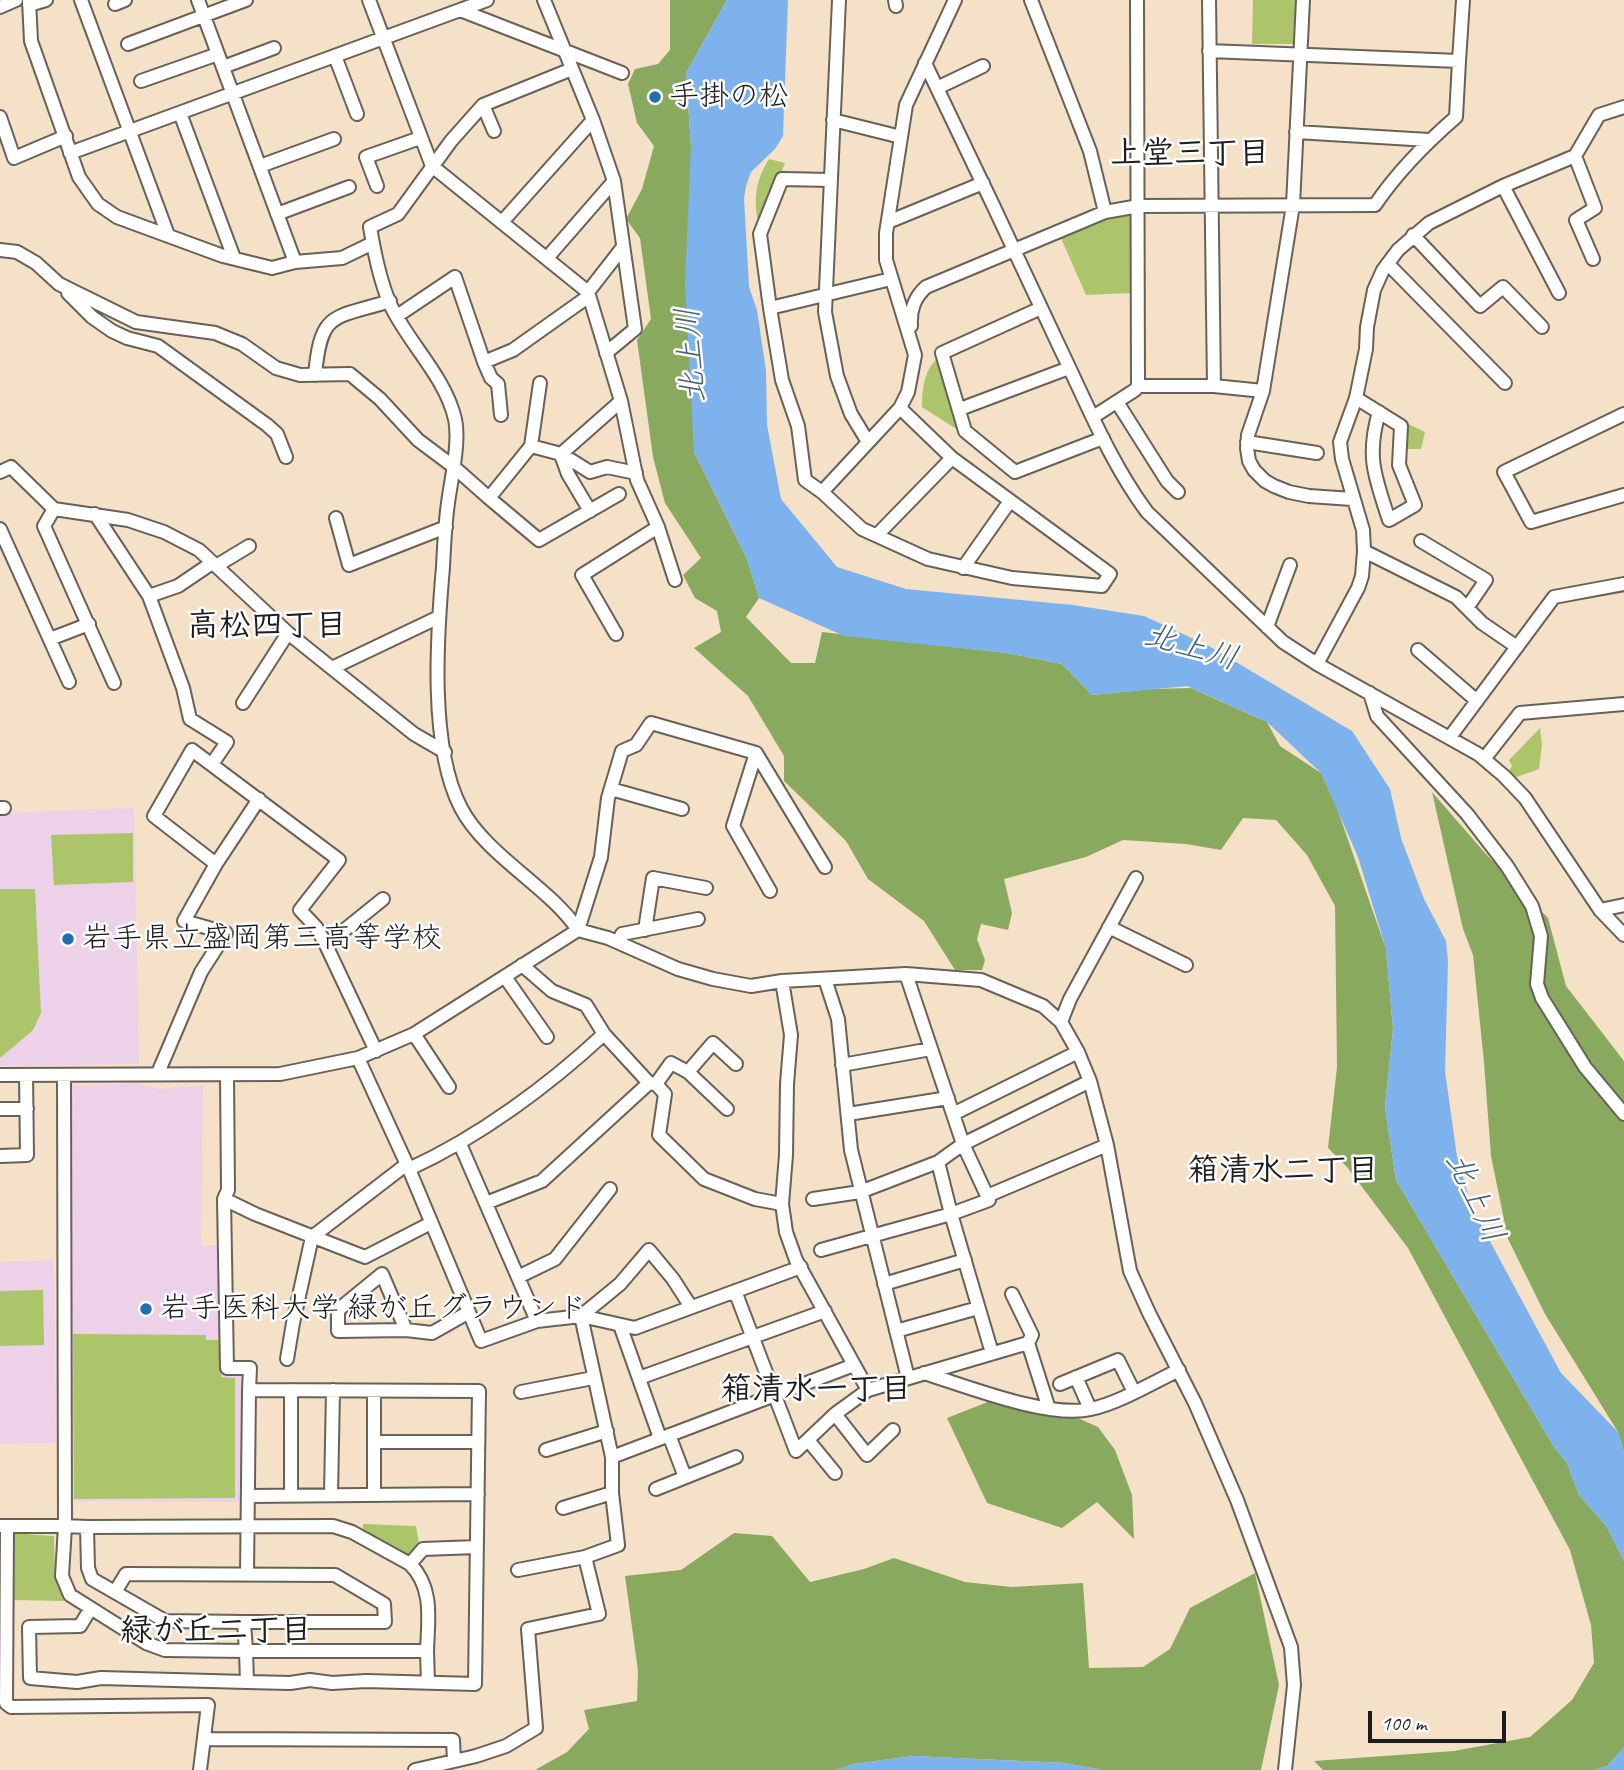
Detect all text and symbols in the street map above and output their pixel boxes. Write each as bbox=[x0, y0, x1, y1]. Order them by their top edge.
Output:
place label: 手掛の松 bbox=[669, 79, 789, 115]
marker: 手掛の松 bbox=[647, 89, 663, 105]
district label: 上堂三丁目 bbox=[1110, 136, 1270, 174]
water label: 北上川 bbox=[669, 306, 715, 404]
district label: 高松四丁目 bbox=[187, 608, 347, 646]
water label: 北上川 bbox=[1140, 616, 1242, 680]
place label: 岩手県立盛岡第三高等学校 bbox=[82, 921, 442, 957]
marker: 岩手県立盛岡第三高等学校 bbox=[60, 931, 76, 947]
water label: 北上川 bbox=[1436, 1146, 1512, 1250]
district label: 箱清水二丁目 bbox=[1187, 1153, 1379, 1191]
place label: 岩手医科大学 緑が丘グラウンド bbox=[160, 1291, 587, 1327]
marker: 岩手医科大学 緑が丘グラウンド bbox=[138, 1301, 154, 1317]
district label: 箱清水一丁目 bbox=[720, 1372, 912, 1410]
district label: 緑が丘二丁目 bbox=[120, 1613, 312, 1651]
scale bar bbox=[1372, 1696, 1510, 1740]
text: 100 m bbox=[1381, 1710, 1426, 1736]

